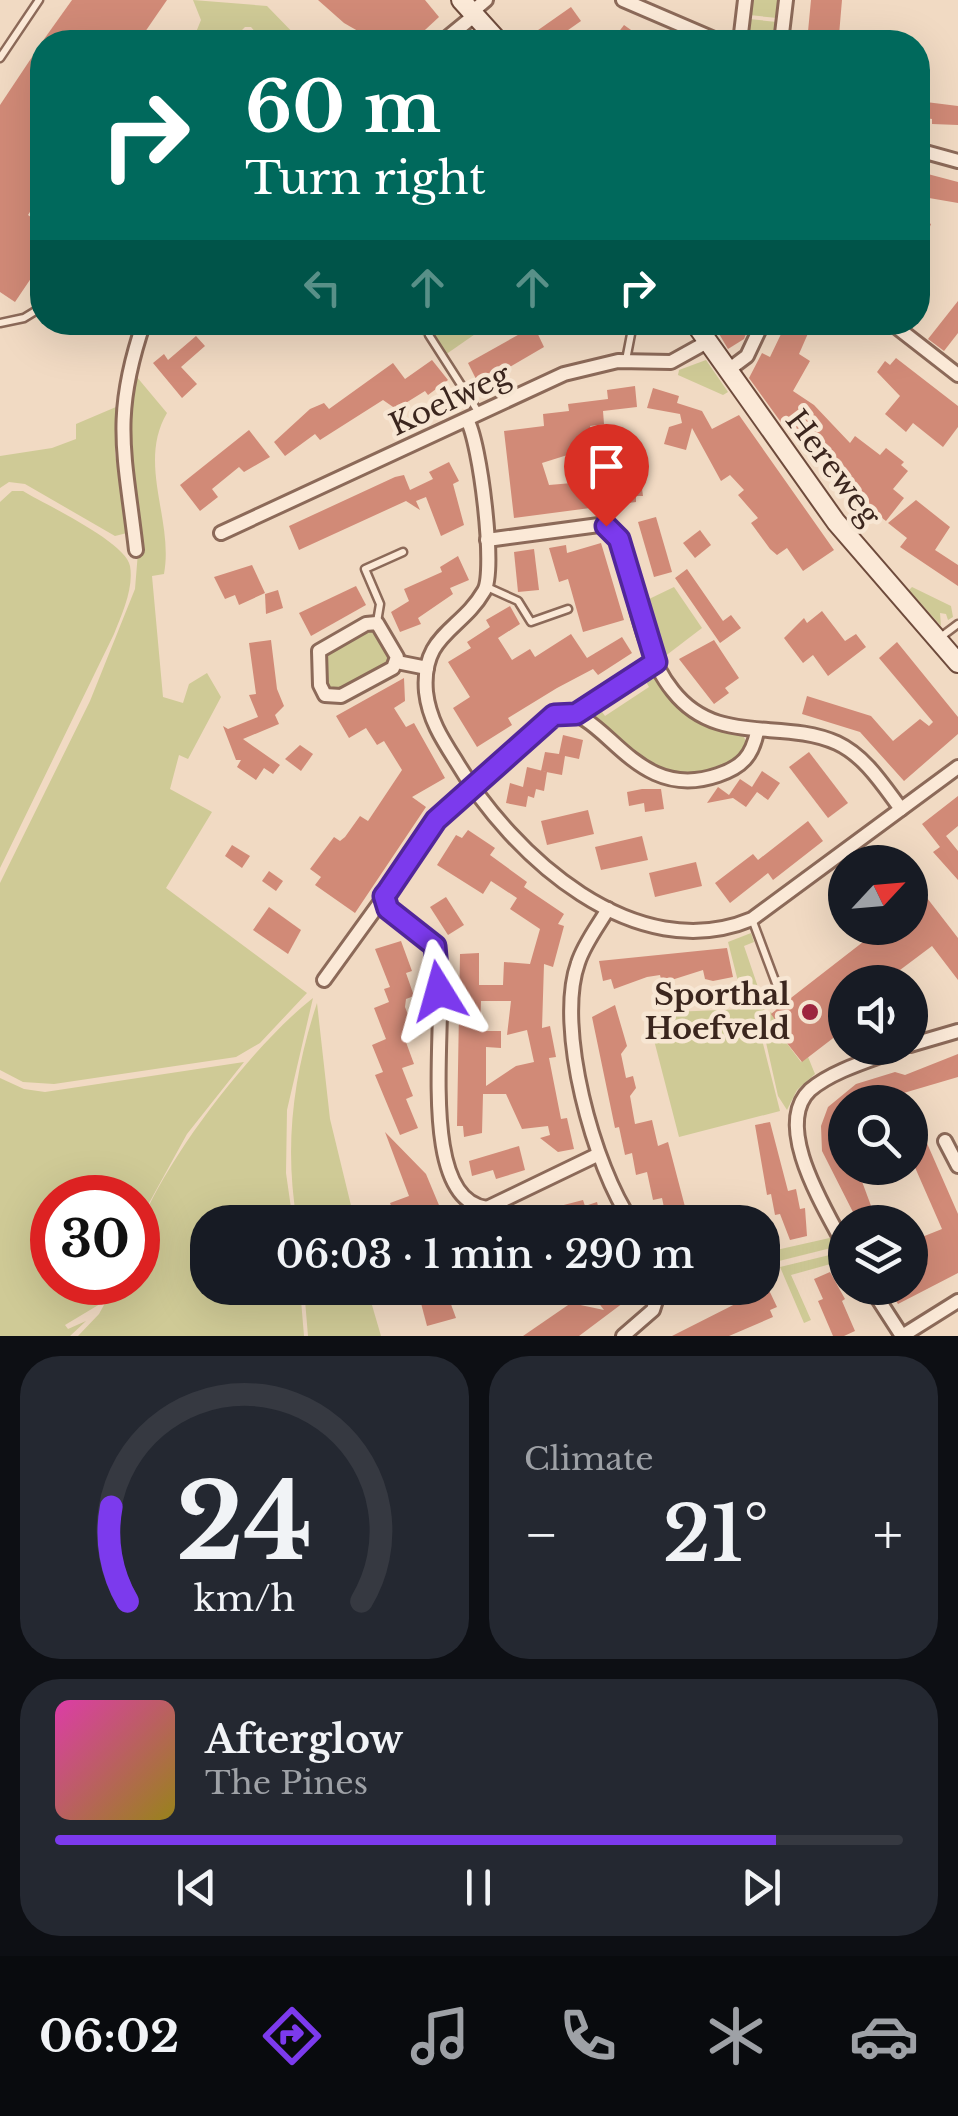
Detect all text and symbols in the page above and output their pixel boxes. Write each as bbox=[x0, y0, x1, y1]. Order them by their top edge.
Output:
text: 60 m bbox=[245, 64, 441, 151]
icon: right bbox=[80, 70, 210, 200]
text: Turn right bbox=[245, 150, 486, 206]
icon: left bbox=[295, 260, 350, 315]
icon: ahead bbox=[400, 260, 455, 315]
icon: ahead bbox=[505, 260, 560, 315]
icon: right bbox=[610, 260, 665, 315]
street label: Koelweg bbox=[383, 355, 517, 444]
street label: Hereweg bbox=[778, 403, 889, 534]
pin bbox=[564, 424, 649, 527]
icon: arrive bbox=[579, 439, 634, 494]
north arrow bbox=[828, 845, 928, 945]
map controls bbox=[828, 845, 928, 1305]
position arrow bbox=[387, 939, 491, 1043]
button: sound bbox=[828, 965, 928, 1065]
place label: Sporthal Hoefveld bbox=[645, 976, 790, 1047]
marker: Sporthal Hoefveld bbox=[799, 1001, 821, 1023]
button: search bbox=[828, 1085, 928, 1185]
speed limit sign: 30 bbox=[30, 1175, 160, 1305]
button: layers bbox=[828, 1205, 928, 1305]
text: 06:03 · 1 min · 290 m bbox=[276, 1231, 694, 1278]
text: Climate bbox=[524, 1439, 653, 1479]
text: 24 bbox=[176, 1458, 313, 1587]
text: 21° bbox=[663, 1488, 769, 1581]
text: − bbox=[524, 1501, 559, 1569]
text: + bbox=[873, 1501, 903, 1569]
text: km/h bbox=[194, 1576, 295, 1621]
text: Afterglow bbox=[205, 1716, 403, 1763]
text: The Pines bbox=[205, 1763, 368, 1803]
icon: previous bbox=[169, 1860, 224, 1915]
icon: pause bbox=[451, 1860, 506, 1915]
icon: next bbox=[734, 1860, 789, 1915]
icon: directions bbox=[257, 2001, 327, 2071]
icon: music bbox=[405, 2001, 475, 2071]
icon: phone bbox=[553, 2001, 623, 2071]
icon: climate bbox=[701, 2001, 771, 2071]
icon: car bbox=[849, 2001, 919, 2071]
text: 06:02 bbox=[39, 2008, 179, 2064]

